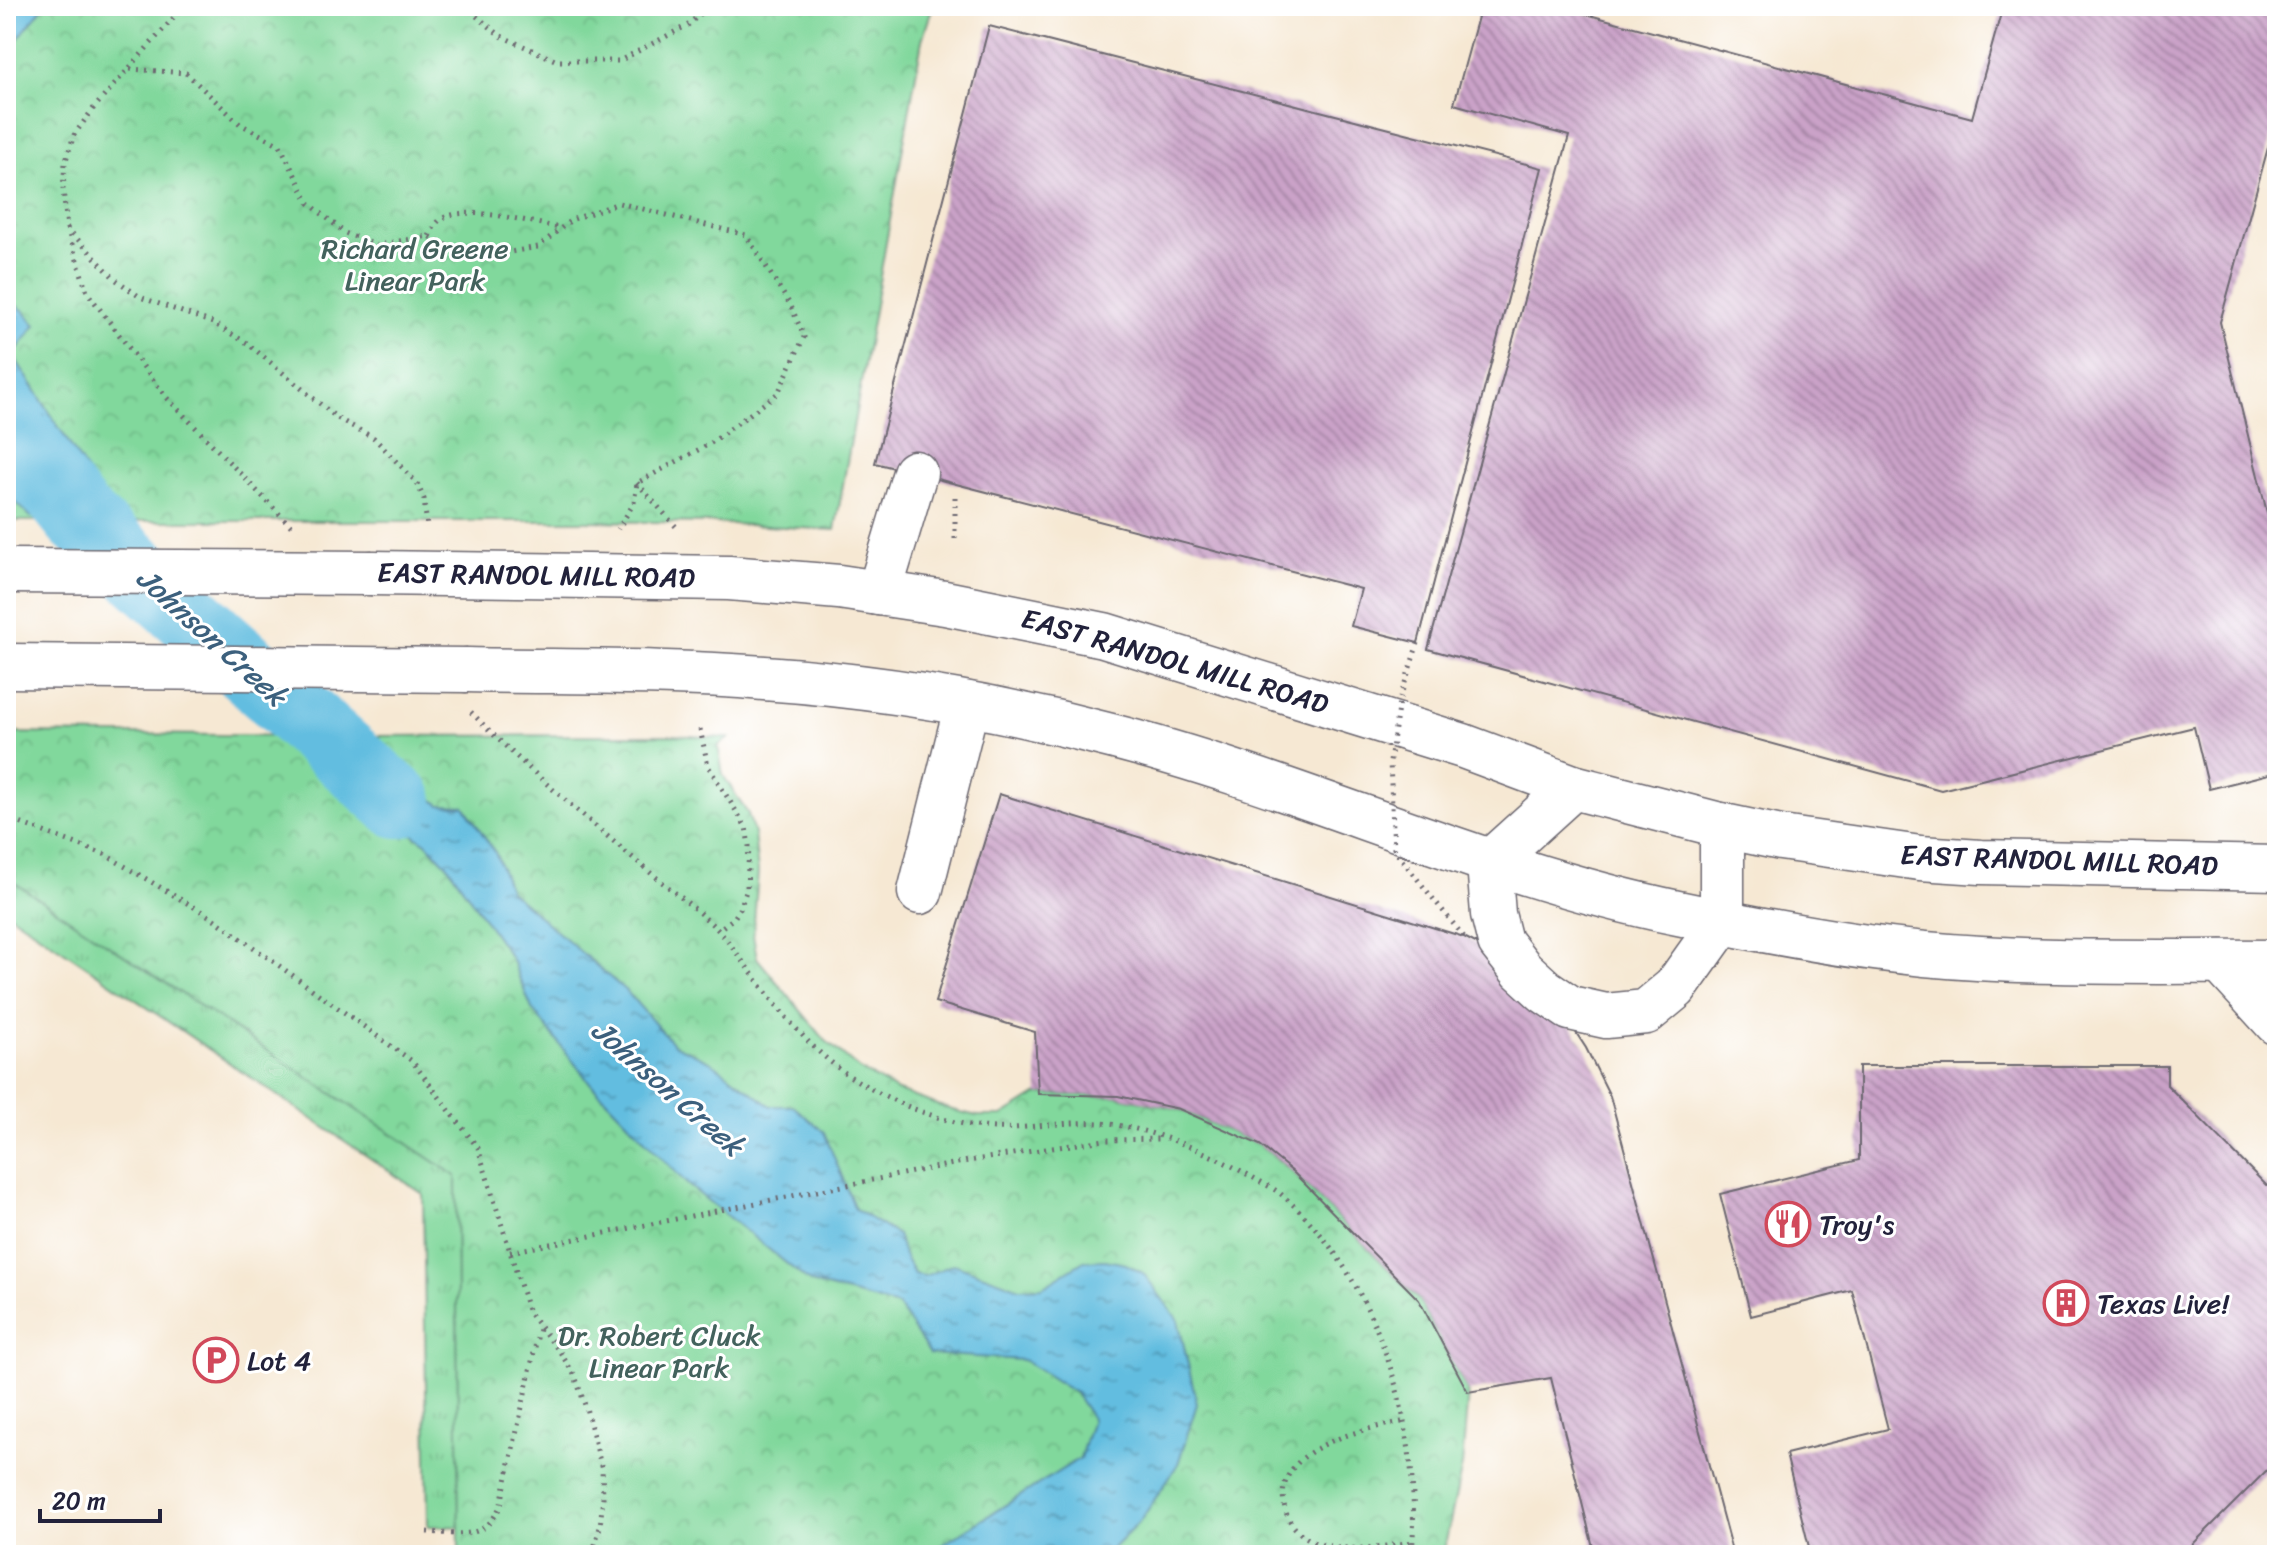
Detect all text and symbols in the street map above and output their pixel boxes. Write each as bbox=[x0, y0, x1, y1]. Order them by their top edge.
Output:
park label: Richard Greene Linear Park bbox=[321, 224, 509, 305]
street label: EAST RANDOL MILL ROAD bbox=[377, 548, 696, 602]
water label: Johnson Creek bbox=[124, 554, 302, 722]
street label: EAST RANDOL MILL ROAD bbox=[1016, 594, 1335, 728]
street label: EAST RANDOL MILL ROAD bbox=[1899, 830, 2219, 890]
water label: Johnson Creek bbox=[579, 1005, 759, 1172]
restaurant icon: Troy's bbox=[1764, 1200, 1812, 1248]
place label: Troy's bbox=[1819, 1200, 1895, 1249]
building icon: Texas Live! bbox=[2042, 1279, 2090, 1327]
place label: Texas Live! bbox=[2097, 1279, 2230, 1328]
park label: Dr. Robert Cluck Linear Park bbox=[558, 1311, 760, 1392]
parking icon: Lot 4 bbox=[192, 1336, 240, 1384]
place label: Lot 4 bbox=[247, 1336, 311, 1385]
scale bar bbox=[40, 1473, 160, 1523]
text: 20 m bbox=[52, 1480, 106, 1522]

